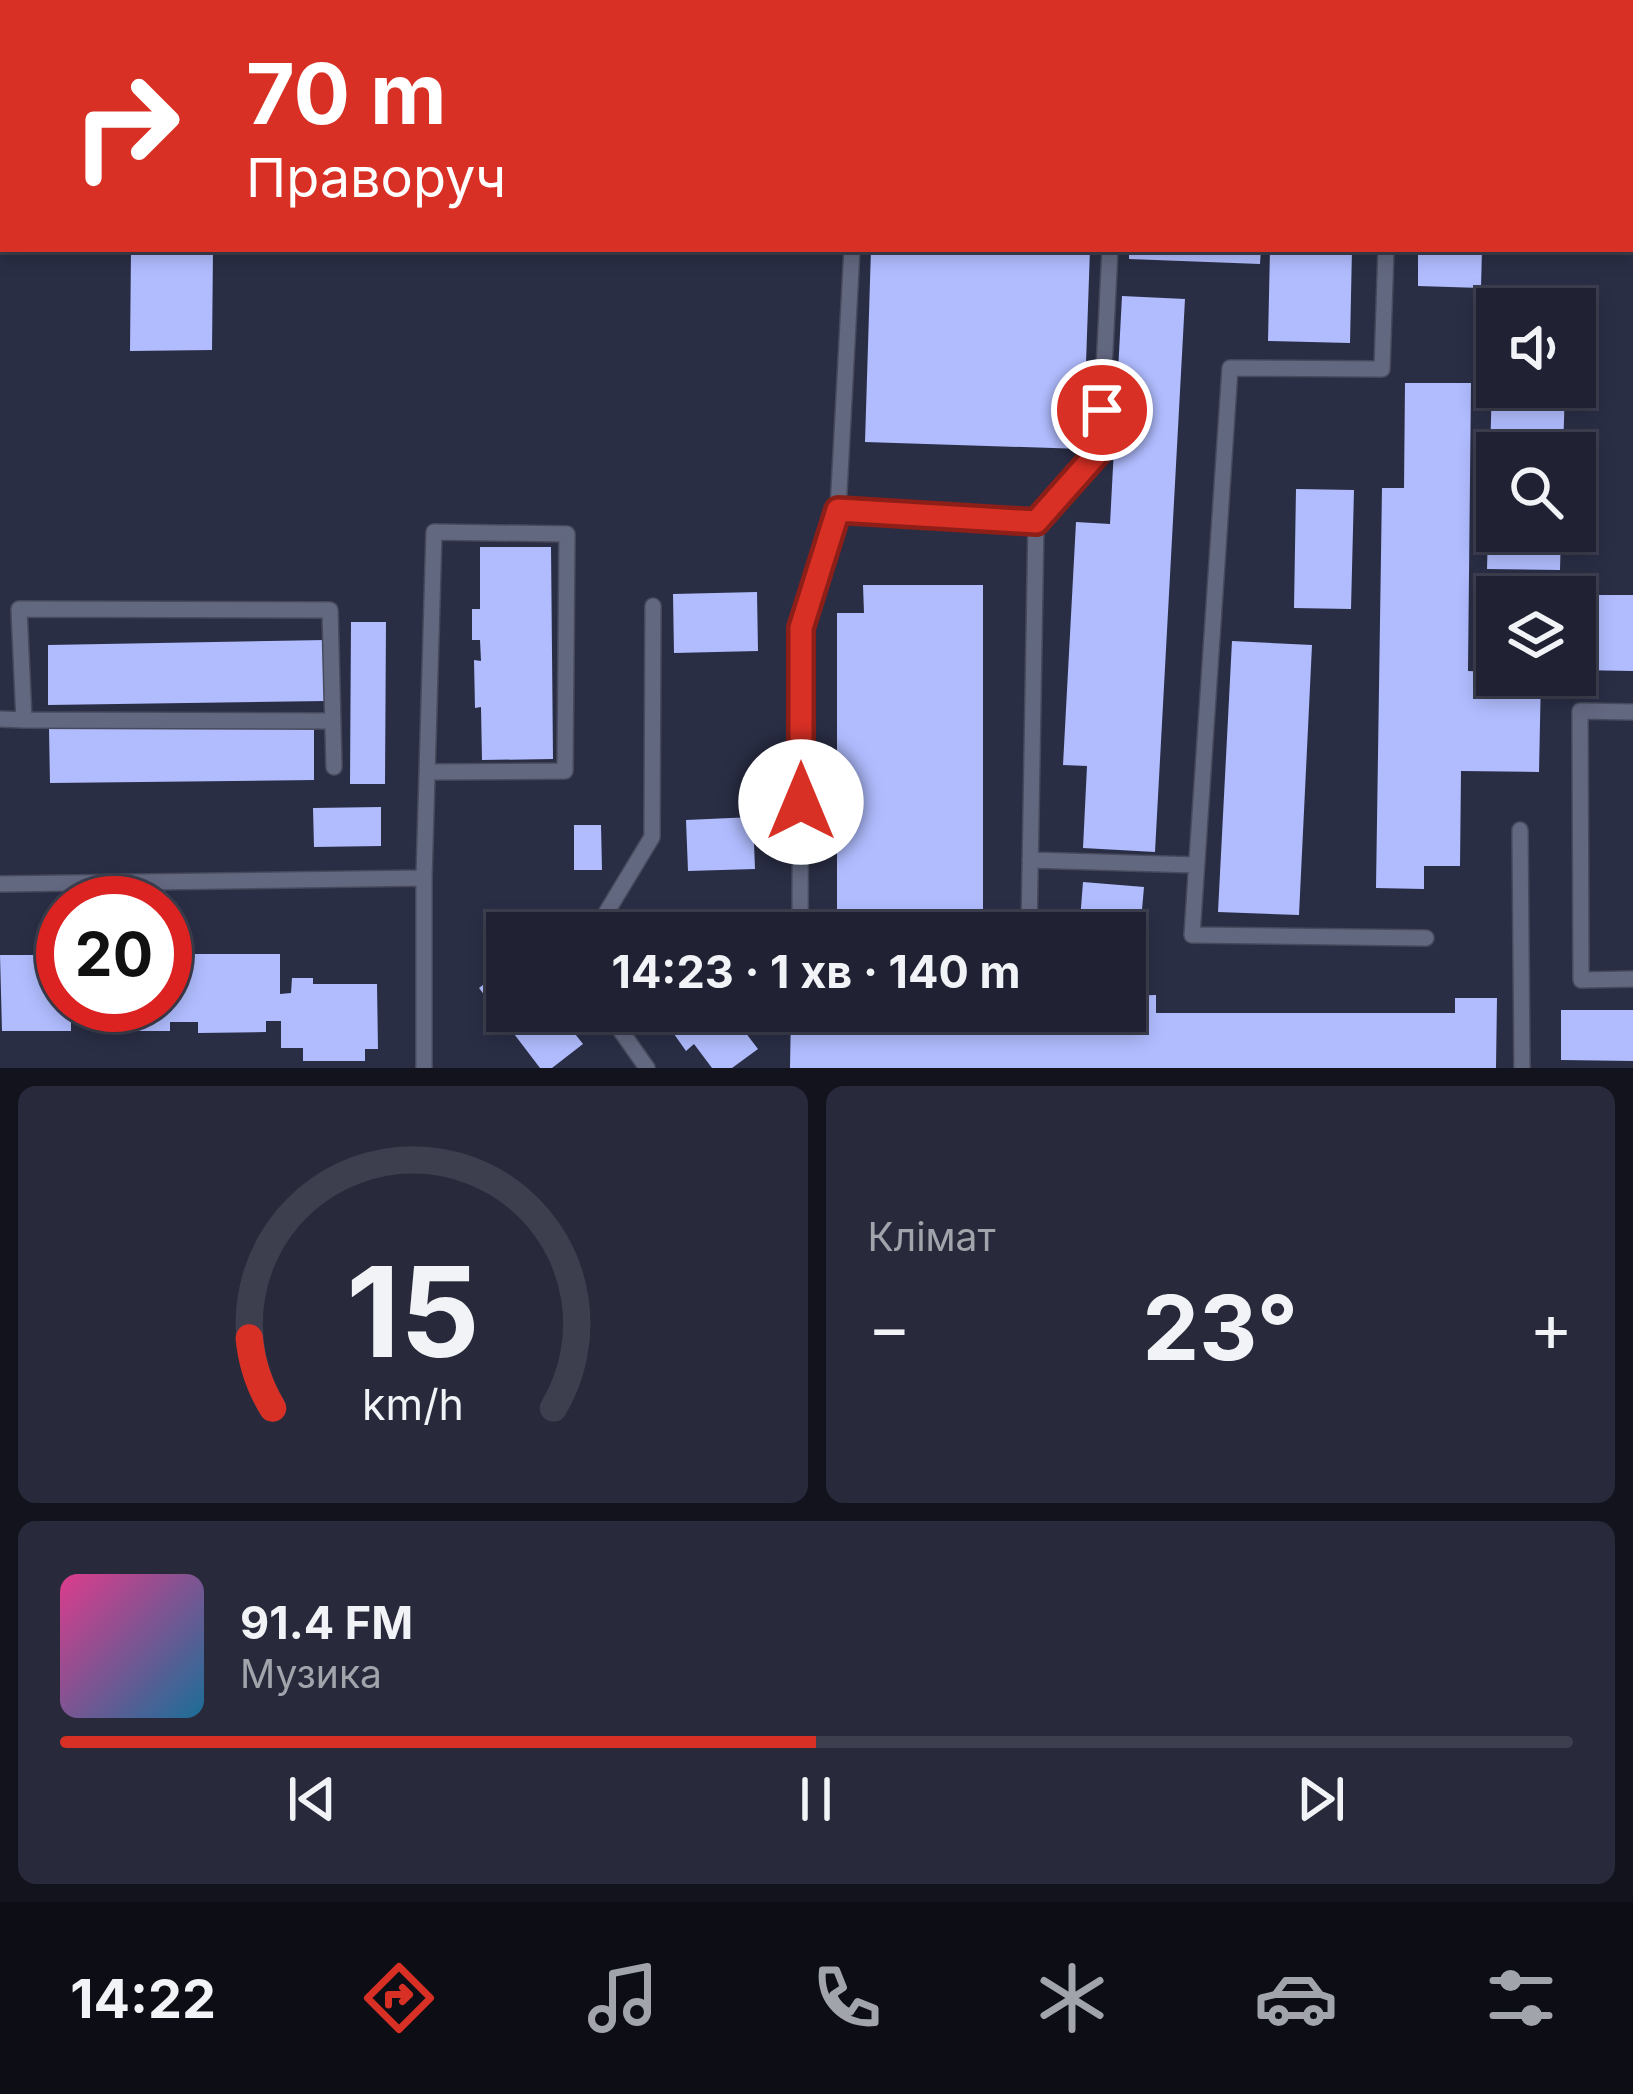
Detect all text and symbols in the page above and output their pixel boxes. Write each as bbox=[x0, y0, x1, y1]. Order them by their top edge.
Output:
text: 70 m bbox=[246, 43, 447, 144]
icon: right bbox=[48, 48, 204, 204]
text: Праворуч bbox=[246, 145, 506, 210]
map controls bbox=[1476, 288, 1596, 696]
button: sound bbox=[1476, 288, 1596, 408]
pin bbox=[1051, 359, 1153, 461]
icon: arrive bbox=[1069, 377, 1135, 443]
button: search bbox=[1476, 432, 1596, 552]
button: layers bbox=[1476, 576, 1596, 696]
position arrow bbox=[738, 739, 864, 865]
speed limit sign: 20 bbox=[36, 876, 192, 1032]
text: 14:23 · 1 хв · 140 m bbox=[612, 944, 1020, 999]
text: Клімат bbox=[868, 1213, 996, 1260]
text: 15 bbox=[346, 1236, 480, 1387]
text: 23° bbox=[1142, 1273, 1298, 1382]
text: − bbox=[868, 1287, 911, 1367]
text: + bbox=[1529, 1287, 1573, 1367]
text: km/h bbox=[362, 1377, 464, 1429]
text: 91.4 FM bbox=[240, 1595, 413, 1650]
text: Музика bbox=[240, 1650, 382, 1697]
icon: previous bbox=[279, 1766, 345, 1832]
icon: pause bbox=[783, 1766, 849, 1832]
icon: next bbox=[1288, 1766, 1354, 1832]
icon: directions bbox=[357, 1956, 441, 2040]
icon: music bbox=[581, 1956, 665, 2040]
icon: phone bbox=[805, 1956, 889, 2040]
icon: climate bbox=[1030, 1956, 1114, 2040]
icon: car bbox=[1254, 1956, 1338, 2040]
icon: filters bbox=[1479, 1956, 1563, 2040]
text: 14:22 bbox=[70, 1966, 216, 2031]

